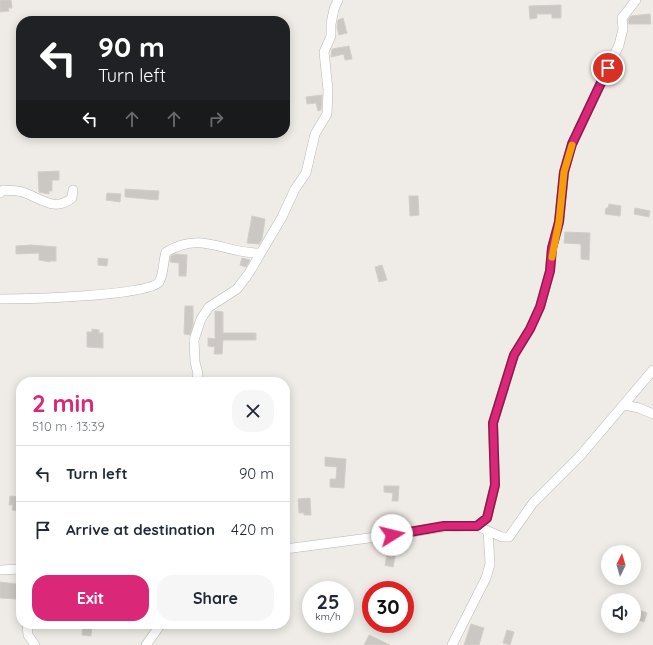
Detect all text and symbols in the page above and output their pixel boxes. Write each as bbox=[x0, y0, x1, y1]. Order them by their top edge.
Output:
text: 90 m bbox=[98, 29, 165, 64]
icon: left bbox=[32, 32, 84, 84]
pin bbox=[591, 51, 625, 85]
icon: arrive bbox=[597, 57, 619, 79]
text: Turn left bbox=[98, 64, 166, 87]
icon: left bbox=[79, 108, 101, 130]
icon: ahead bbox=[121, 108, 143, 130]
icon: ahead bbox=[163, 108, 185, 130]
icon: right bbox=[205, 108, 227, 130]
text: 2 min bbox=[32, 388, 94, 418]
button: close bbox=[232, 390, 274, 432]
text: 510 m · 13:39 bbox=[32, 418, 105, 434]
icon: left bbox=[32, 463, 54, 485]
text: Turn left bbox=[66, 464, 128, 483]
text: 90 m bbox=[239, 464, 274, 483]
position arrow bbox=[371, 514, 413, 556]
icon: arrive bbox=[32, 519, 54, 541]
text: Arrive at destination bbox=[66, 520, 215, 539]
text: 420 m bbox=[231, 520, 274, 539]
north arrow bbox=[601, 545, 641, 585]
map controls bbox=[601, 545, 641, 633]
button: Exit bbox=[32, 575, 149, 621]
button: Share bbox=[157, 575, 274, 621]
speed limit sign: 30 bbox=[362, 581, 414, 633]
text: 25 bbox=[317, 589, 339, 614]
button: sound bbox=[601, 593, 641, 633]
text: km/h bbox=[315, 610, 341, 623]

